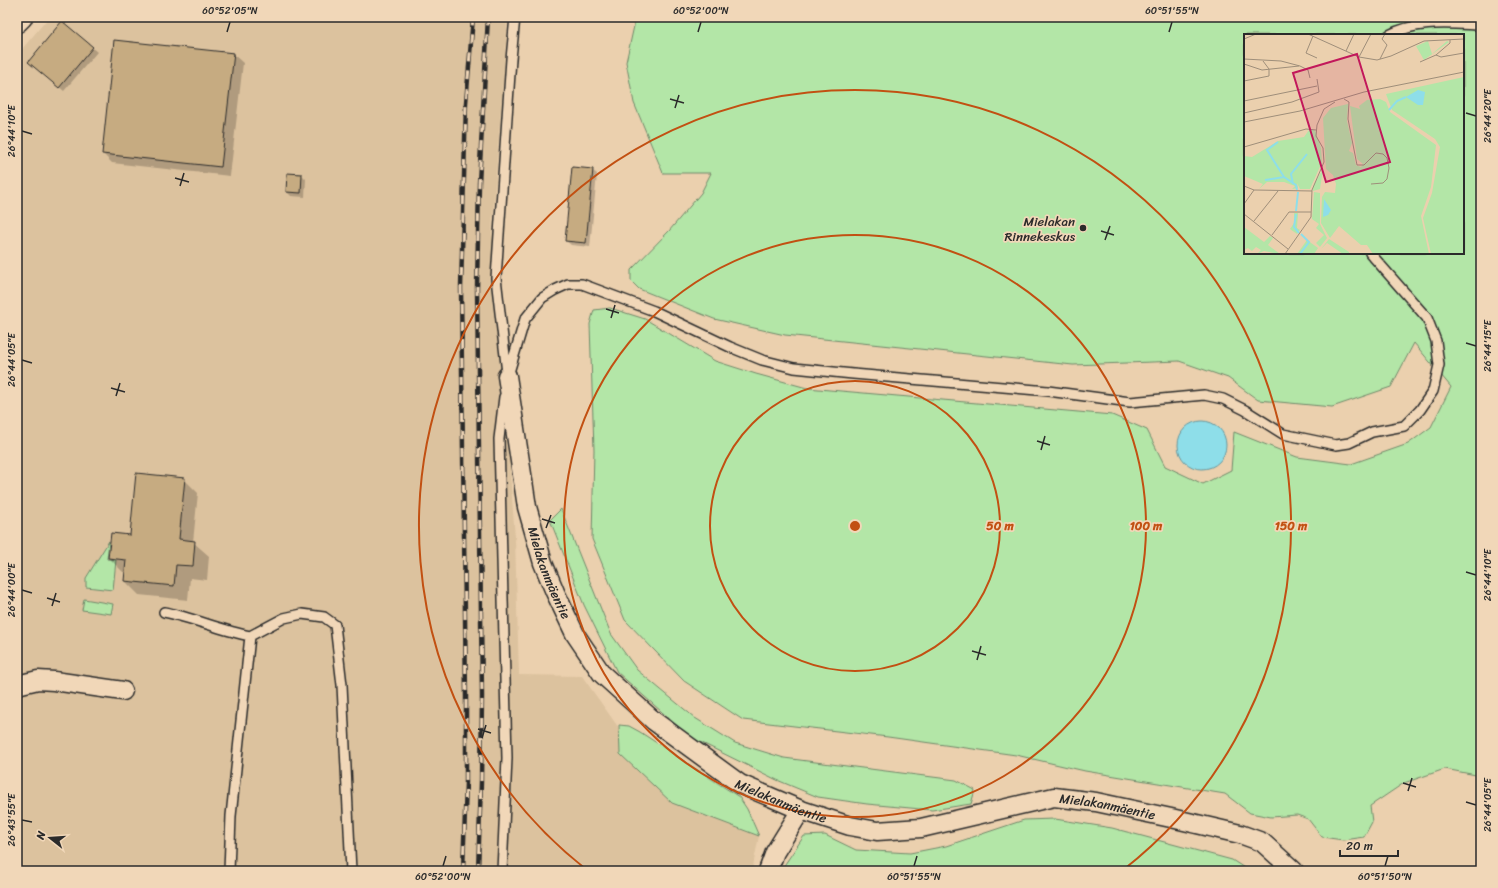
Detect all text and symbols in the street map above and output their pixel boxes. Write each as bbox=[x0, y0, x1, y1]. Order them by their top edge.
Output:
text: 60°52'05"N bbox=[202, 2, 258, 20]
text: 60°52'00"N bbox=[673, 2, 729, 20]
text: 60°51'55"N bbox=[1145, 2, 1199, 20]
inset map bbox=[1244, 34, 1464, 254]
text: 26°44'20"E bbox=[1479, 88, 1497, 143]
text: 26°44'10"E bbox=[3, 103, 21, 157]
place label: Mielakan Rinnekeskus bbox=[1004, 210, 1076, 248]
marker: Mielakan Rinnekeskus bbox=[1078, 223, 1088, 233]
text: 26°44'15"E bbox=[1479, 319, 1497, 372]
text: 26°44'05"E bbox=[3, 332, 21, 387]
text: 50 m bbox=[986, 515, 1014, 537]
text: 100 m bbox=[1130, 515, 1163, 537]
text: 150 m bbox=[1275, 515, 1308, 537]
centre of rings bbox=[848, 519, 862, 533]
street label: Mielakanmäentie bbox=[521, 524, 577, 623]
text: 26°44'10"E bbox=[1479, 547, 1497, 601]
text: 26°44'00"E bbox=[3, 561, 21, 617]
street label: Mielakanmäentie bbox=[731, 772, 830, 830]
text: 26°44'05"E bbox=[1479, 777, 1497, 832]
street label: Mielakanmäentie bbox=[1058, 787, 1158, 826]
text: 26°43'55"E bbox=[3, 792, 21, 847]
north arrow bbox=[30, 818, 70, 858]
text: N bbox=[30, 828, 51, 843]
scale bar bbox=[1340, 832, 1398, 858]
text: 20 m bbox=[1346, 835, 1373, 857]
text: 60°52'00"N bbox=[415, 868, 471, 886]
text: 60°51'55"N bbox=[887, 868, 941, 886]
text: 60°51'50"N bbox=[1358, 868, 1412, 886]

